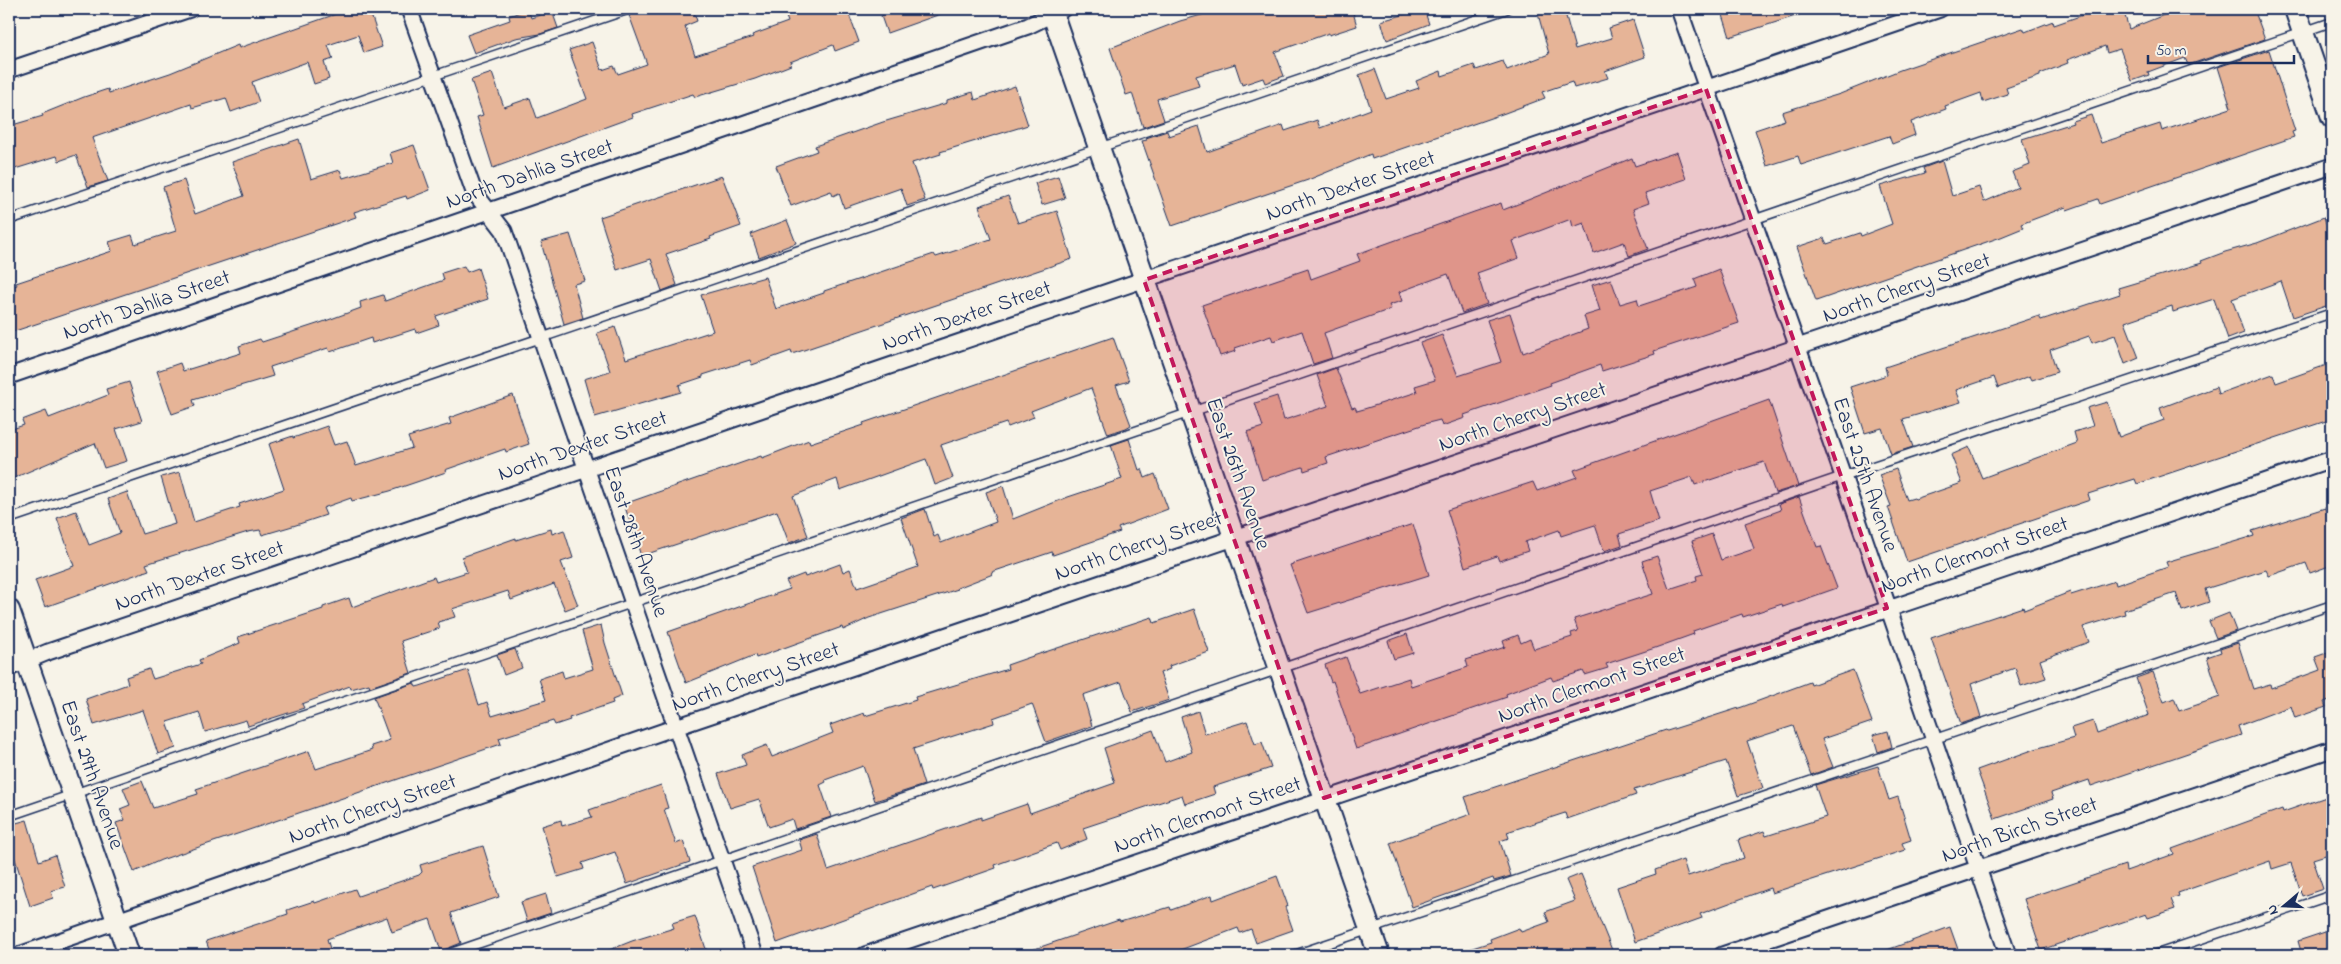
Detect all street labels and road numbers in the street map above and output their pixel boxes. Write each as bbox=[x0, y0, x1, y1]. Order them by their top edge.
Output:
street label: North Dahlia Street bbox=[442, 131, 619, 219]
street label: North Dexter Street bbox=[1262, 143, 1441, 231]
street label: North Cherry Street bbox=[1819, 245, 1996, 334]
street label: North Dahlia Street bbox=[59, 262, 236, 350]
street label: North Dexter Street bbox=[878, 273, 1057, 361]
street label: North Cherry Street bbox=[1435, 374, 1612, 463]
street label: East 25th Avenue bbox=[1823, 393, 1906, 557]
street label: East 26th Avenue bbox=[1196, 394, 1278, 555]
street label: North Dexter Street bbox=[494, 403, 673, 491]
street label: East 28th Avenue bbox=[594, 462, 676, 622]
street label: North Cherry Street bbox=[1051, 503, 1228, 592]
street label: North Clermont Street bbox=[1877, 509, 2074, 603]
street label: North Dexter Street bbox=[111, 533, 290, 621]
street label: North Cherry Street bbox=[668, 634, 845, 723]
street label: North Clermont Street bbox=[1494, 639, 1691, 733]
street label: East 29th Avenue bbox=[50, 696, 132, 854]
street label: North Cherry Street bbox=[285, 766, 462, 855]
street label: North Clermont Street bbox=[1110, 769, 1307, 863]
street label: North Birch Street bbox=[1938, 789, 2103, 873]

